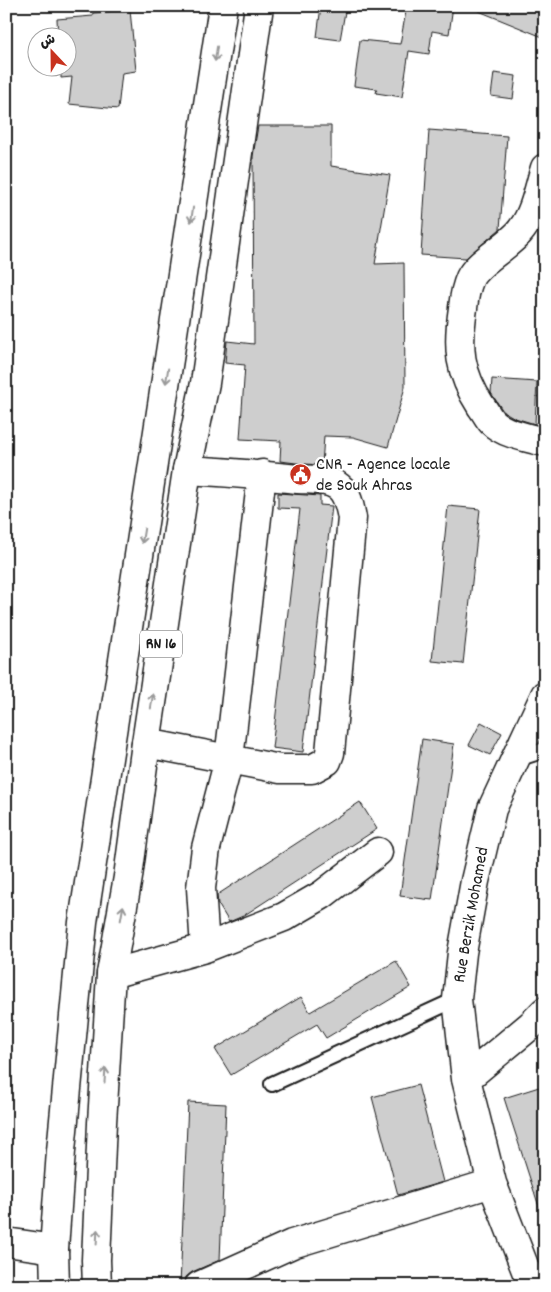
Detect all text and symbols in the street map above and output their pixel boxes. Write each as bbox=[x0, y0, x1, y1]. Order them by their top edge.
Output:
north arrow bbox=[28, 28, 78, 78]
text: ش bbox=[37, 30, 59, 54]
one-way arrow bbox=[210, 46, 220, 62]
one-way arrow bbox=[187, 207, 197, 223]
one-way arrow bbox=[162, 368, 172, 384]
place label: CNR - Agence locale de Souk Ahras bbox=[316, 453, 450, 499]
public building icon: CNR - Agence locale de Souk Ahras bbox=[288, 463, 312, 487]
one-way arrow bbox=[137, 528, 147, 544]
road number: RN 16 bbox=[140, 630, 182, 658]
one-way arrow bbox=[147, 693, 157, 709]
street label: Rue Berzik Mohamed bbox=[448, 845, 496, 985]
one-way arrow bbox=[117, 906, 127, 922]
one-way arrow bbox=[100, 1067, 109, 1083]
one-way arrow bbox=[93, 1229, 102, 1245]

